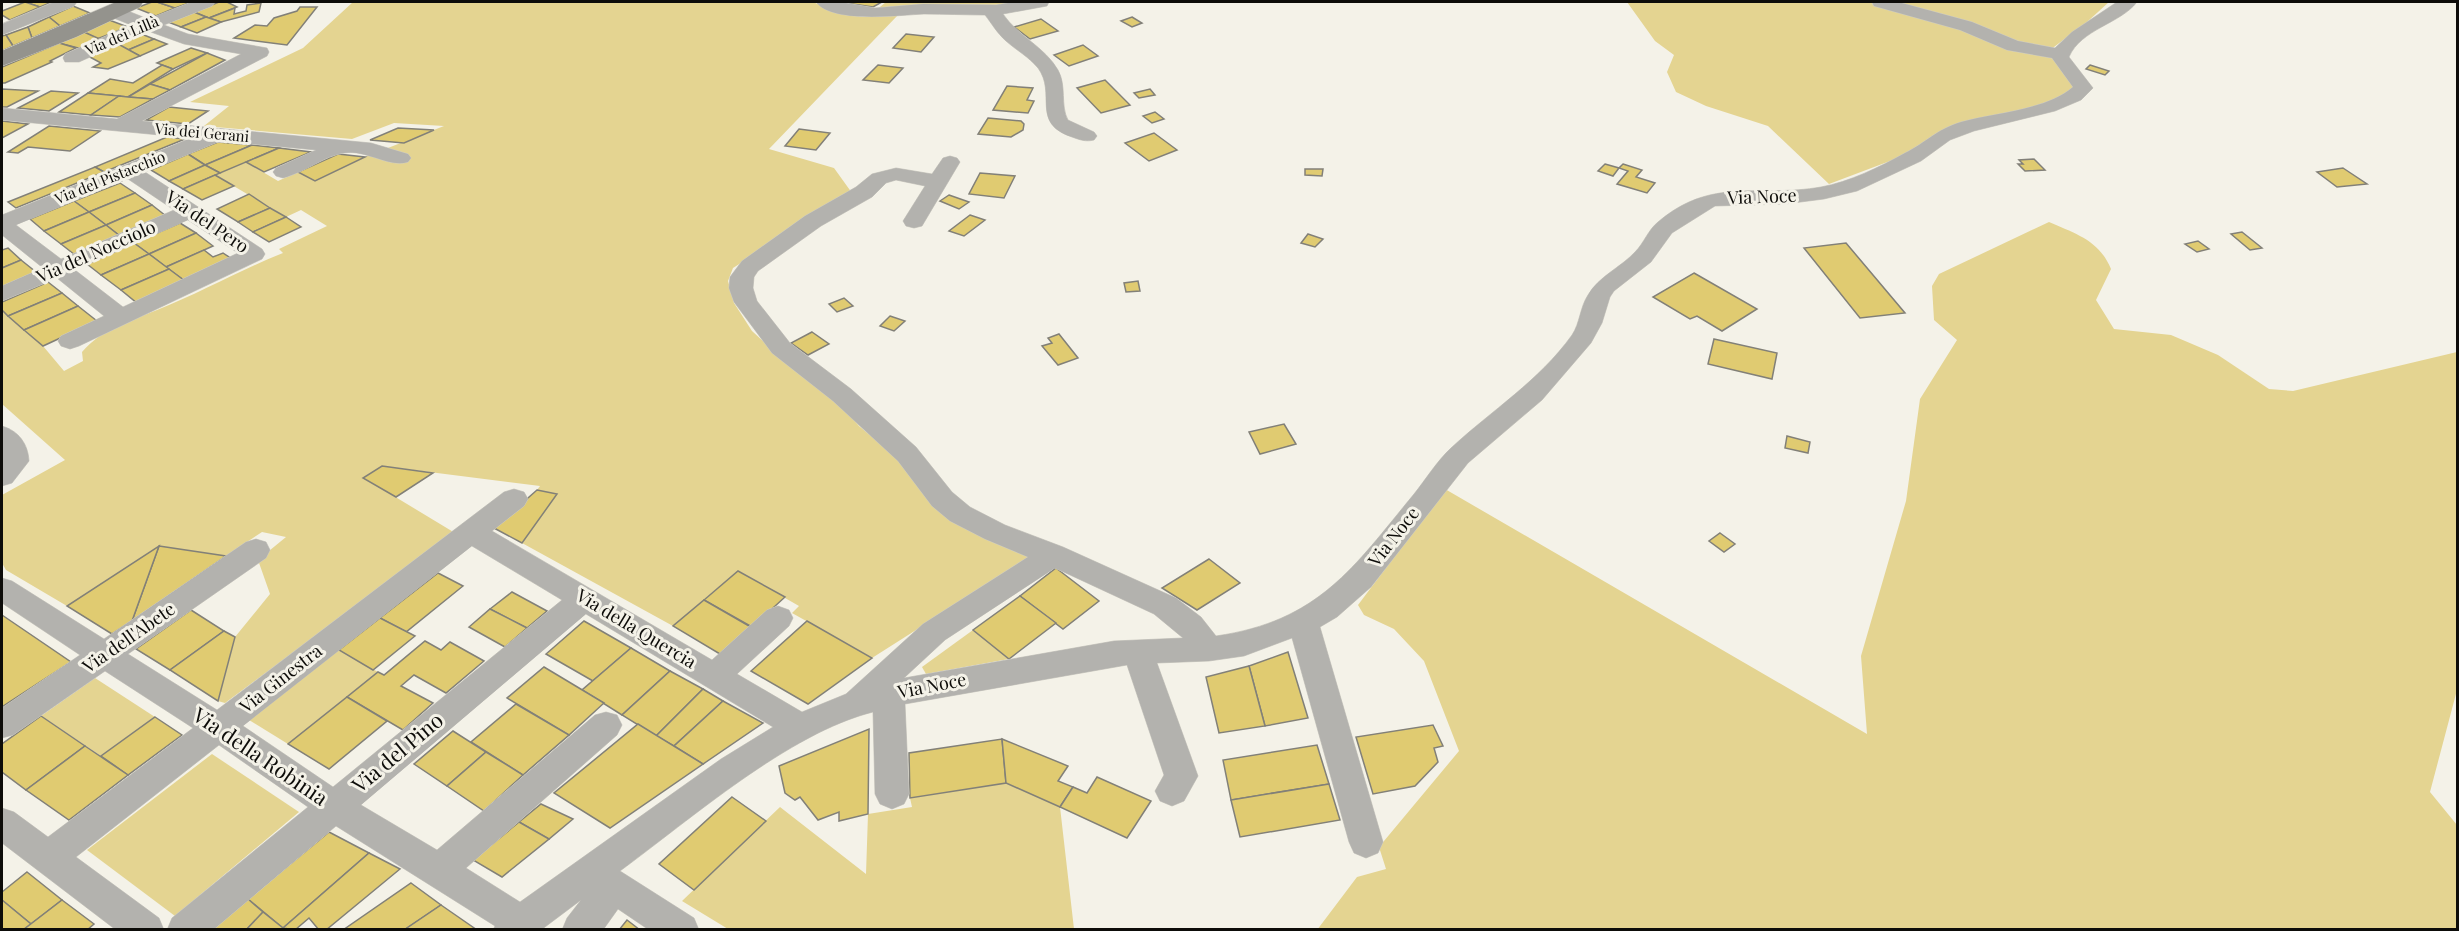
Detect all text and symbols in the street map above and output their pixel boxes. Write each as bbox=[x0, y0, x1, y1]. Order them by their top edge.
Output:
street label: Via dei Lillà bbox=[81, 10, 162, 60]
street label: Via dei Gerani bbox=[153, 118, 251, 146]
street label: Via del Pistacchio bbox=[51, 146, 168, 209]
street label: Via Noce bbox=[1726, 183, 1797, 209]
street label: Via del Pero bbox=[160, 184, 254, 258]
street label: Via del Nocciolo bbox=[31, 214, 159, 289]
street label: Via Noce bbox=[1362, 502, 1424, 572]
street label: Via della Quercia bbox=[571, 582, 701, 673]
street label: Via dell'Abete bbox=[77, 596, 179, 678]
street label: Via Ginestra bbox=[233, 638, 327, 719]
street label: Via Noce bbox=[894, 667, 968, 704]
street label: Via della Robinia bbox=[187, 699, 334, 811]
street label: Via del Pino bbox=[345, 705, 448, 798]

